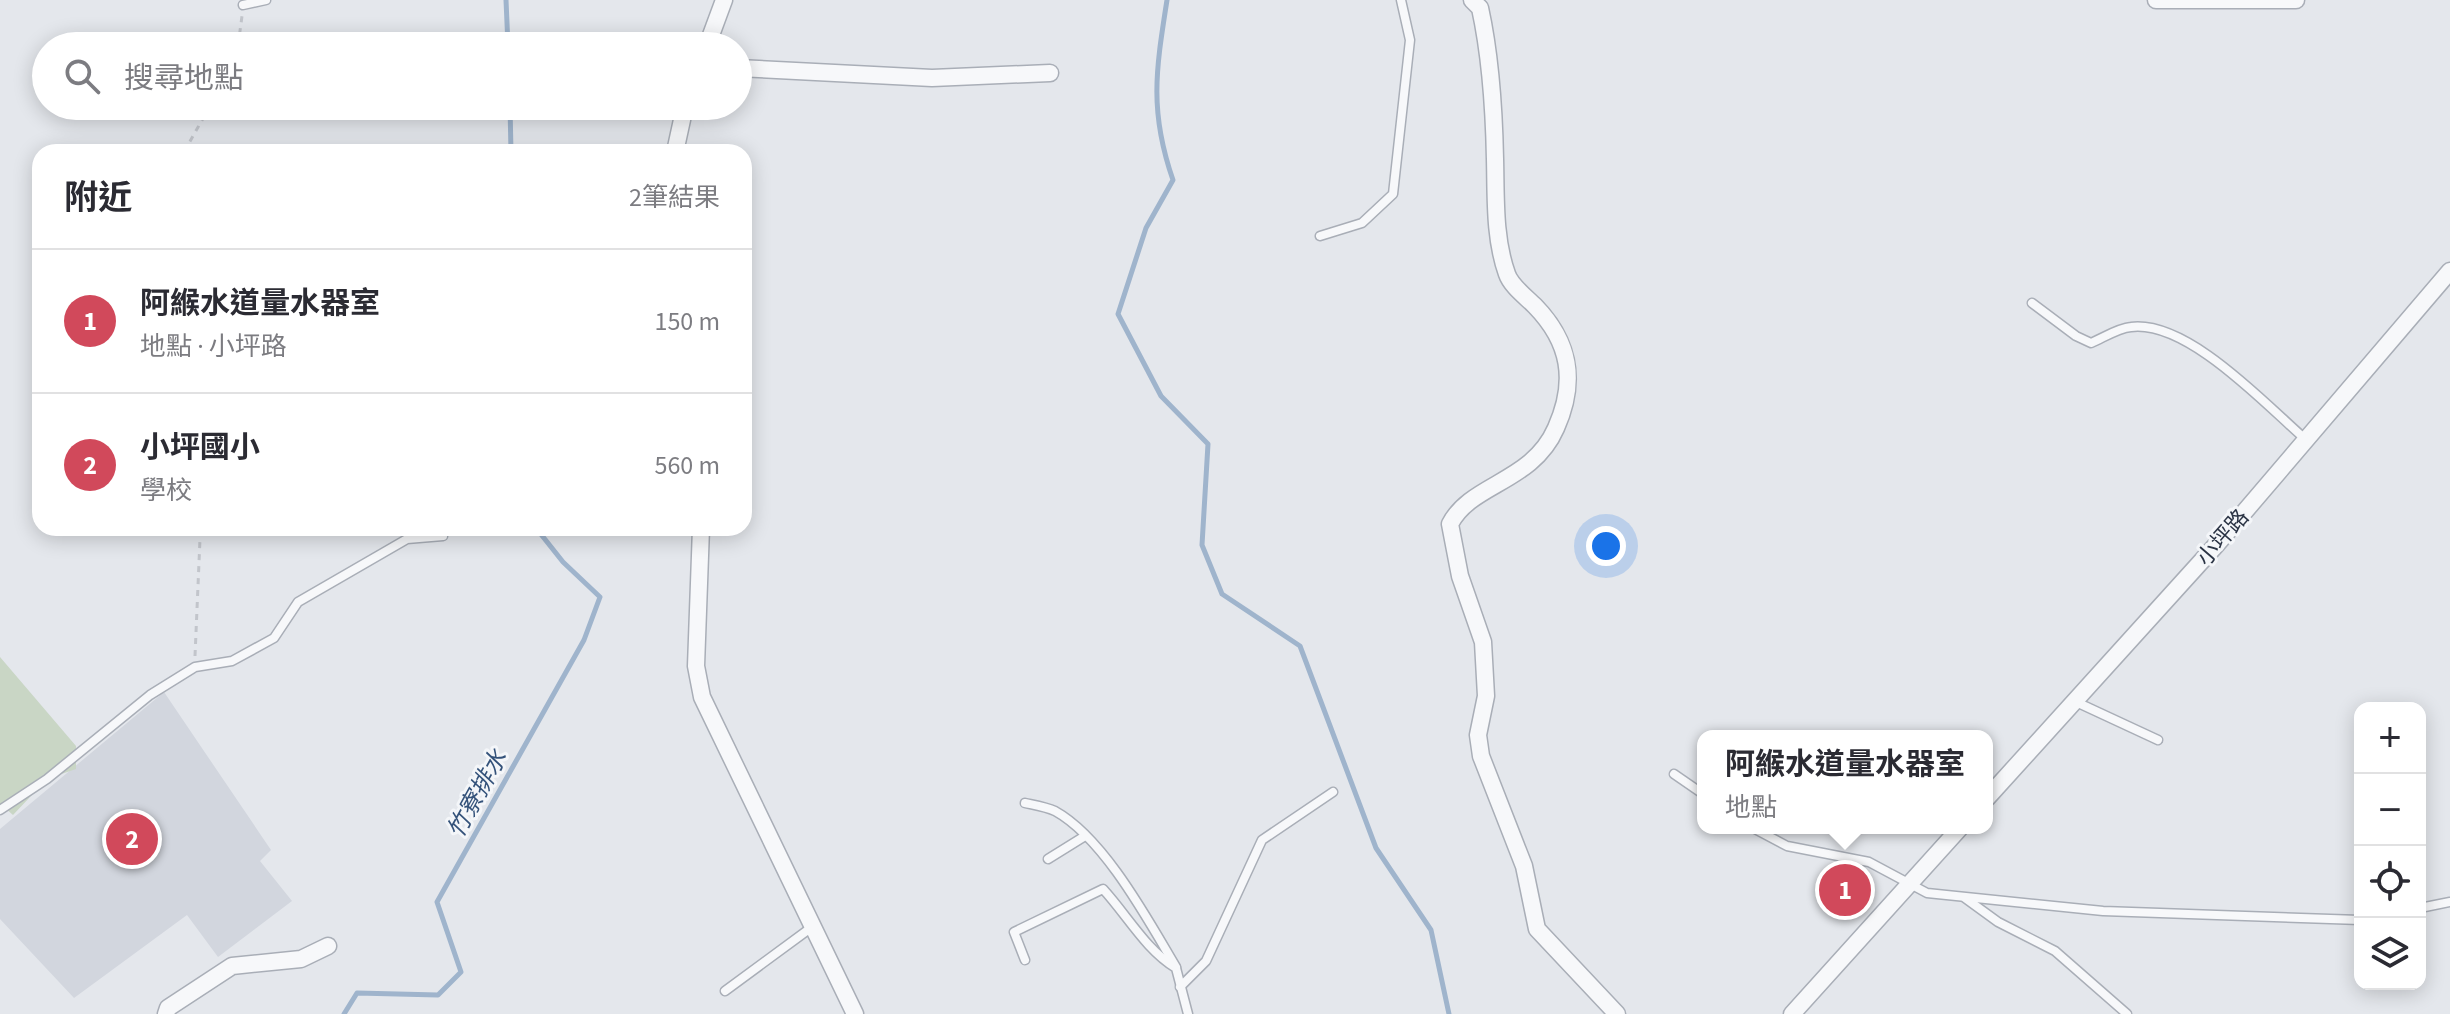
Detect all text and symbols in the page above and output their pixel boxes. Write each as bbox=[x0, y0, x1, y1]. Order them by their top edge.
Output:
search box bbox=[32, 32, 752, 120]
icon: search bbox=[60, 54, 104, 98]
text: 搜尋地點 bbox=[124, 57, 244, 100]
text: 附近 bbox=[64, 174, 132, 223]
text: 2筆結果 bbox=[629, 179, 720, 216]
text: 阿緱水道量水器室 bbox=[140, 282, 380, 325]
text: 1 bbox=[83, 303, 97, 340]
text: 150 m bbox=[654, 303, 720, 340]
text: 地點 · 小坪路 bbox=[140, 328, 287, 365]
text: 小坪國小 bbox=[140, 426, 260, 469]
text: 2 bbox=[83, 447, 97, 484]
text: 560 m bbox=[654, 447, 720, 484]
text: 學校 bbox=[140, 472, 192, 509]
street label: 小坪路 bbox=[2189, 502, 2256, 573]
your location bbox=[1586, 526, 1626, 566]
map controls bbox=[2354, 702, 2426, 990]
button: + bbox=[2354, 702, 2426, 774]
popup bbox=[1697, 730, 1993, 834]
water label: 竹寮排水 bbox=[439, 743, 516, 845]
text: 阿緱水道量水器室 bbox=[1725, 743, 1965, 786]
button: − bbox=[2354, 774, 2426, 846]
text: 地點 bbox=[1725, 789, 1777, 826]
pin: 2 bbox=[106, 809, 158, 869]
button: locate bbox=[2354, 846, 2426, 918]
pin: 1 bbox=[1819, 860, 1871, 920]
button: layers bbox=[2354, 918, 2426, 990]

